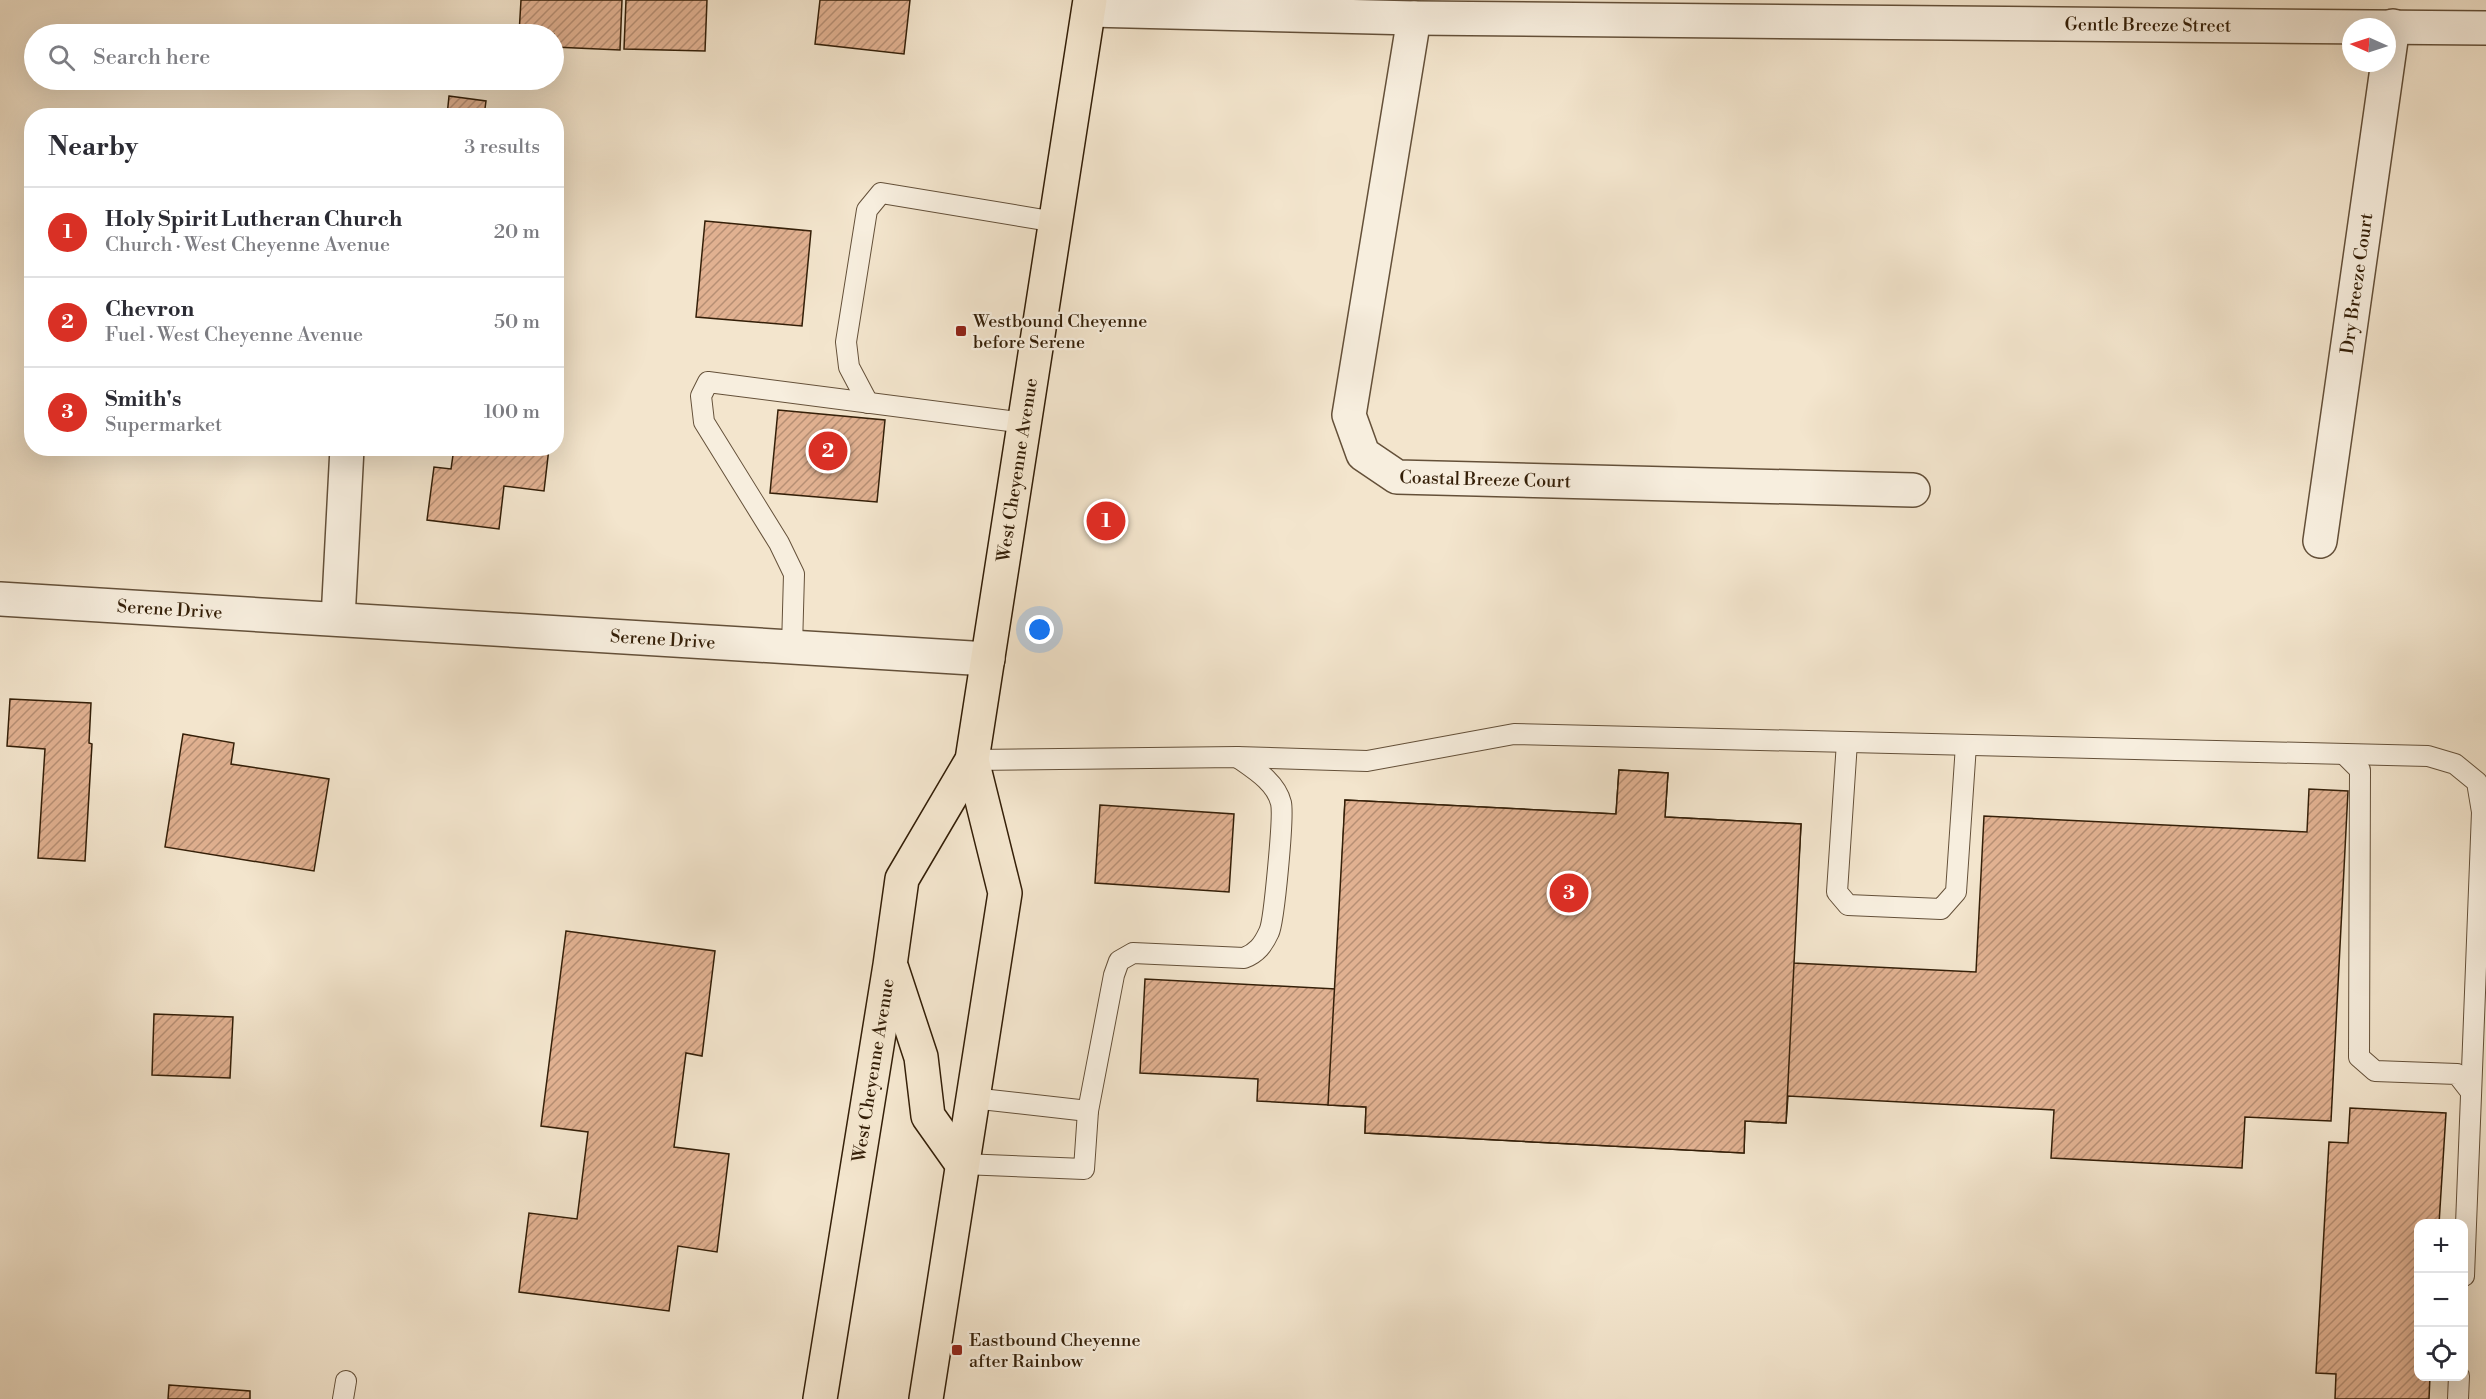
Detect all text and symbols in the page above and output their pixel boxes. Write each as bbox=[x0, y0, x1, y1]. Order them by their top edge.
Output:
street label: Gentle Breeze Street bbox=[2064, 13, 2232, 37]
north arrow bbox=[2342, 18, 2396, 72]
search box bbox=[24, 24, 564, 90]
icon: search bbox=[45, 41, 78, 74]
text: Search here bbox=[93, 44, 210, 71]
text: Nearby bbox=[48, 131, 138, 163]
text: 3 results bbox=[464, 135, 540, 160]
text: Holy Spirit Lutheran Church bbox=[105, 206, 402, 233]
street label: Dry Breeze Court bbox=[2335, 211, 2378, 356]
text: 1 bbox=[63, 220, 72, 245]
text: 20 m bbox=[494, 220, 540, 245]
text: Church · West Cheyenne Avenue bbox=[105, 233, 390, 258]
text: Chevron bbox=[105, 296, 194, 323]
text: 2 bbox=[61, 310, 74, 335]
text: 50 m bbox=[494, 310, 540, 335]
place label: Westbound Cheyenne before Serene bbox=[972, 310, 1147, 354]
text: Fuel · West Cheyenne Avenue bbox=[105, 323, 363, 348]
marker: Westbound Cheyenne before Serene bbox=[954, 324, 968, 338]
street label: West Cheyenne Avenue bbox=[991, 376, 1043, 565]
text: Smith's bbox=[105, 386, 181, 413]
text: 3 bbox=[61, 400, 74, 425]
text: 100 m bbox=[484, 400, 540, 425]
text: Supermarket bbox=[105, 413, 222, 438]
pin: 2 bbox=[808, 428, 848, 474]
street label: Coastal Breeze Court bbox=[1399, 466, 1572, 493]
pin: 1 bbox=[1086, 498, 1126, 544]
street label: Serene Drive bbox=[116, 595, 223, 624]
your location bbox=[1025, 615, 1054, 644]
street label: Serene Drive bbox=[609, 625, 716, 654]
pin: 3 bbox=[1550, 870, 1588, 916]
street label: West Cheyenne Avenue bbox=[847, 977, 899, 1165]
map controls bbox=[2414, 1219, 2468, 1381]
button: + bbox=[2414, 1219, 2468, 1273]
button: − bbox=[2414, 1273, 2468, 1327]
button: locate bbox=[2414, 1327, 2468, 1381]
place label: Eastbound Cheyenne after Rainbow bbox=[969, 1329, 1141, 1373]
marker: Eastbound Cheyenne after Rainbow bbox=[950, 1343, 964, 1357]

